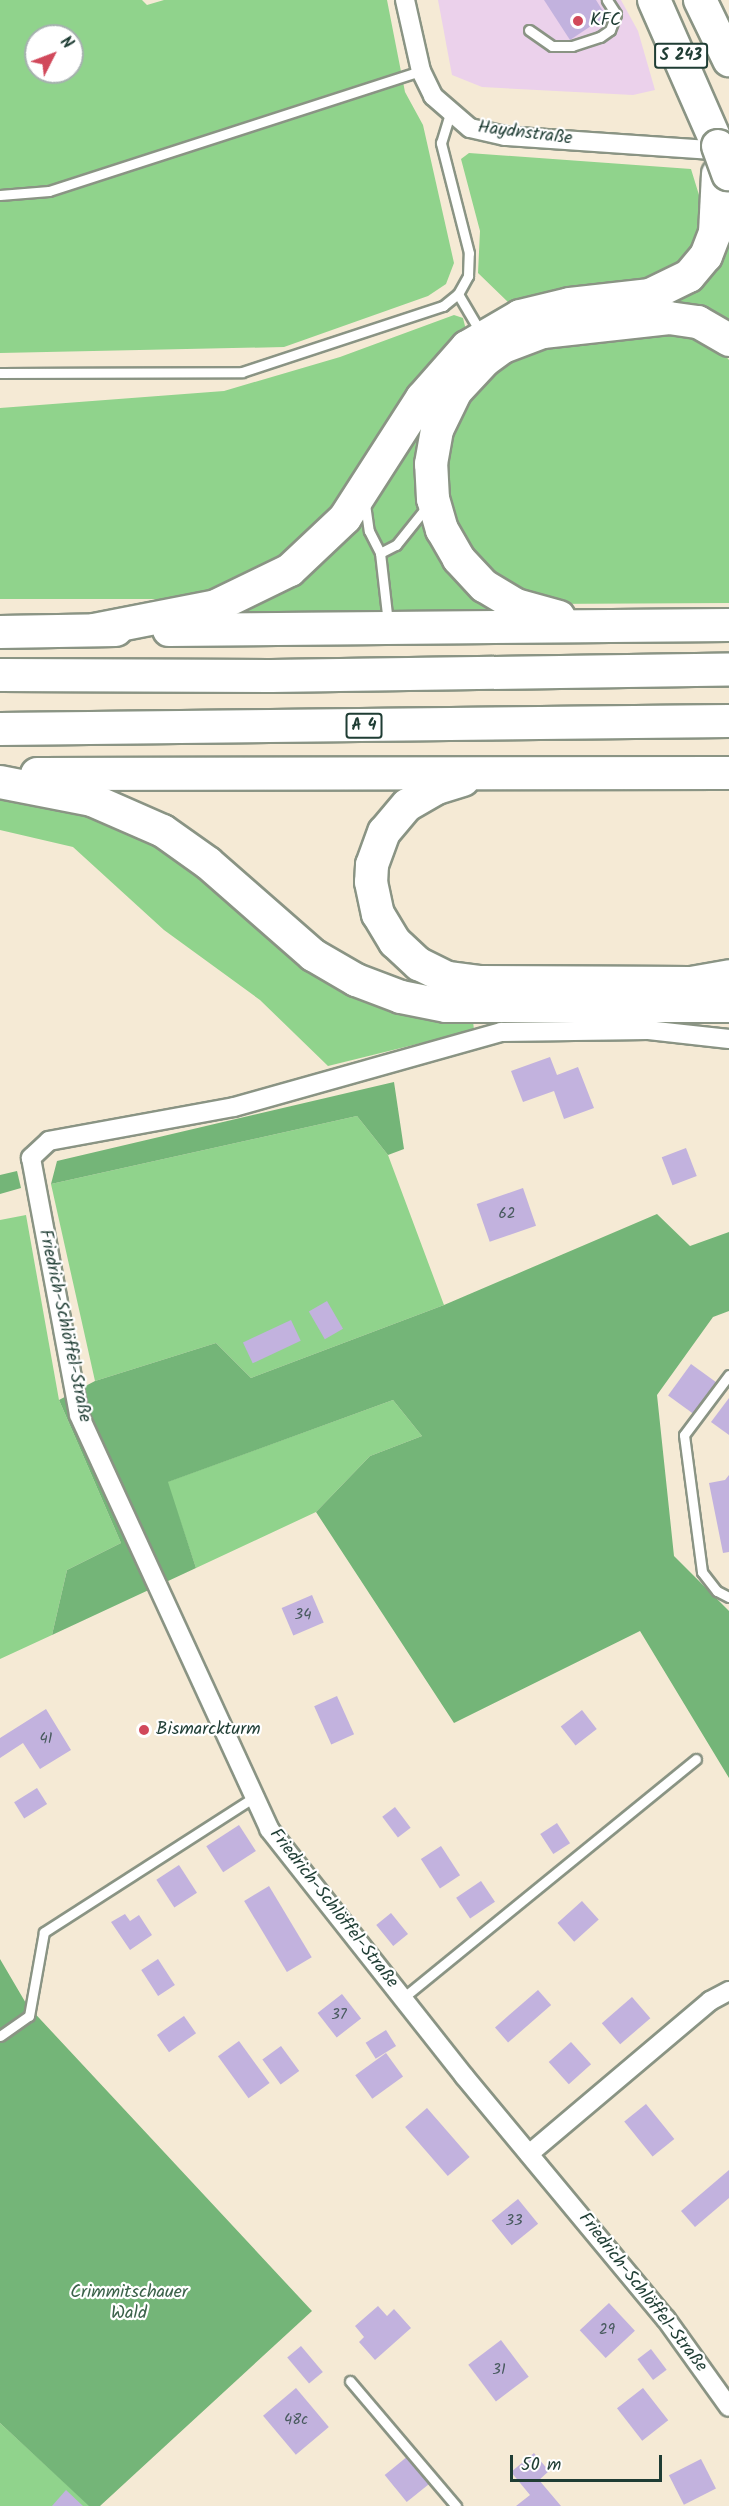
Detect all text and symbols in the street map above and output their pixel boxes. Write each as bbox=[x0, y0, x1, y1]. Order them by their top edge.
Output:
place label: KFC bbox=[590, 10, 621, 32]
marker: KFC bbox=[571, 14, 585, 28]
north arrow bbox=[24, 24, 84, 84]
text: N bbox=[54, 31, 79, 55]
road number: S 243 bbox=[654, 43, 708, 69]
street label: Haydnstraße bbox=[476, 117, 574, 151]
road number: A 4 bbox=[344, 713, 384, 739]
house number: 62 bbox=[498, 1206, 516, 1224]
street label: Friedrich-Schlöffel-Straße bbox=[33, 1228, 95, 1424]
house number: 34 bbox=[295, 1607, 311, 1625]
place label: Bismarckturm bbox=[156, 1719, 261, 1741]
marker: Bismarckturm bbox=[137, 1723, 151, 1737]
house number: 41 bbox=[40, 1731, 52, 1749]
street label: Friedrich-Schlöffel-Straße bbox=[264, 1825, 402, 1993]
house number: 37 bbox=[331, 2007, 347, 2025]
street label: Friedrich-Schlöffel-Straße bbox=[573, 2209, 711, 2377]
house number: 33 bbox=[505, 2213, 523, 2231]
park label: Crimmitschauer Wald bbox=[70, 2283, 188, 2326]
house number: 29 bbox=[599, 2322, 615, 2340]
house number: 31 bbox=[492, 2362, 506, 2380]
house number: 48c bbox=[284, 2412, 308, 2430]
scale bar bbox=[513, 2443, 664, 2481]
text: 50 m bbox=[521, 2451, 561, 2480]

